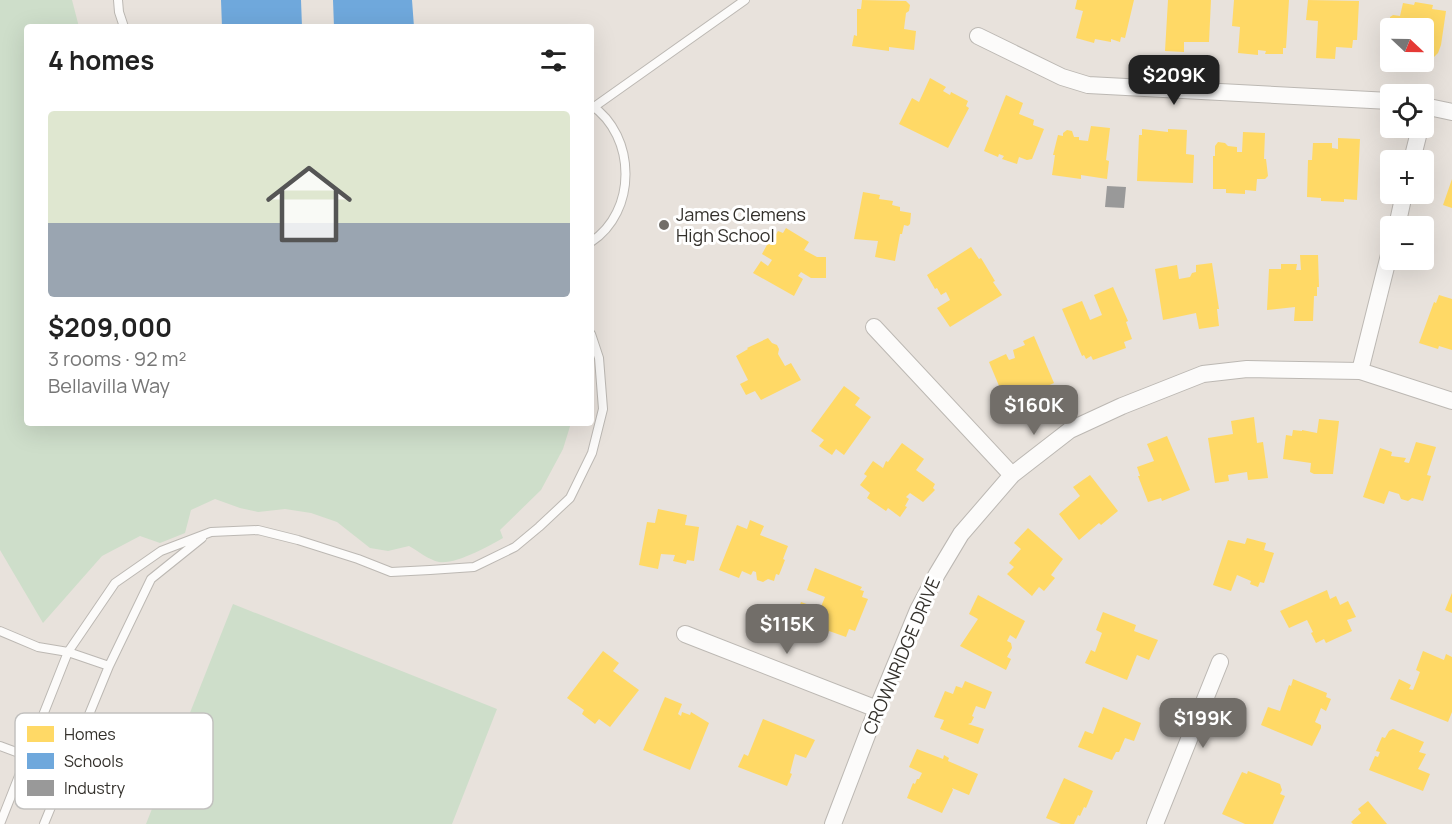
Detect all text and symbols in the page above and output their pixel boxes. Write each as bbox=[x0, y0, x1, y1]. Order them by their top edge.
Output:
north arrow bbox=[1380, 18, 1434, 72]
map controls bbox=[1380, 18, 1434, 270]
text: 4 homes bbox=[48, 42, 154, 78]
icon: filters bbox=[537, 44, 570, 77]
pin: $209K bbox=[1132, 55, 1216, 106]
text: $209K bbox=[1143, 61, 1206, 88]
button: locate bbox=[1380, 84, 1434, 138]
icon: home bbox=[255, 150, 363, 258]
button: + bbox=[1380, 150, 1434, 204]
place label: James Clemens High School bbox=[676, 202, 806, 247]
button: − bbox=[1380, 216, 1434, 270]
marker: James Clemens High School bbox=[657, 218, 671, 232]
text: $209,000 bbox=[48, 309, 172, 345]
text: 3 rooms · 92 m² bbox=[48, 345, 187, 372]
text: Bellavilla Way bbox=[48, 372, 170, 399]
pin: $160K bbox=[992, 385, 1076, 436]
text: $160K bbox=[1004, 391, 1064, 418]
street label: CROWNRIDGE DRIVE bbox=[857, 573, 945, 738]
pin: $115K bbox=[745, 604, 829, 655]
text: $115K bbox=[760, 610, 814, 637]
pin: $199K bbox=[1161, 698, 1245, 749]
text: $199K bbox=[1173, 704, 1233, 731]
legend bbox=[15, 713, 213, 809]
text: Homes bbox=[64, 723, 116, 745]
text: Schools bbox=[64, 750, 123, 772]
text: Industry bbox=[64, 777, 126, 799]

